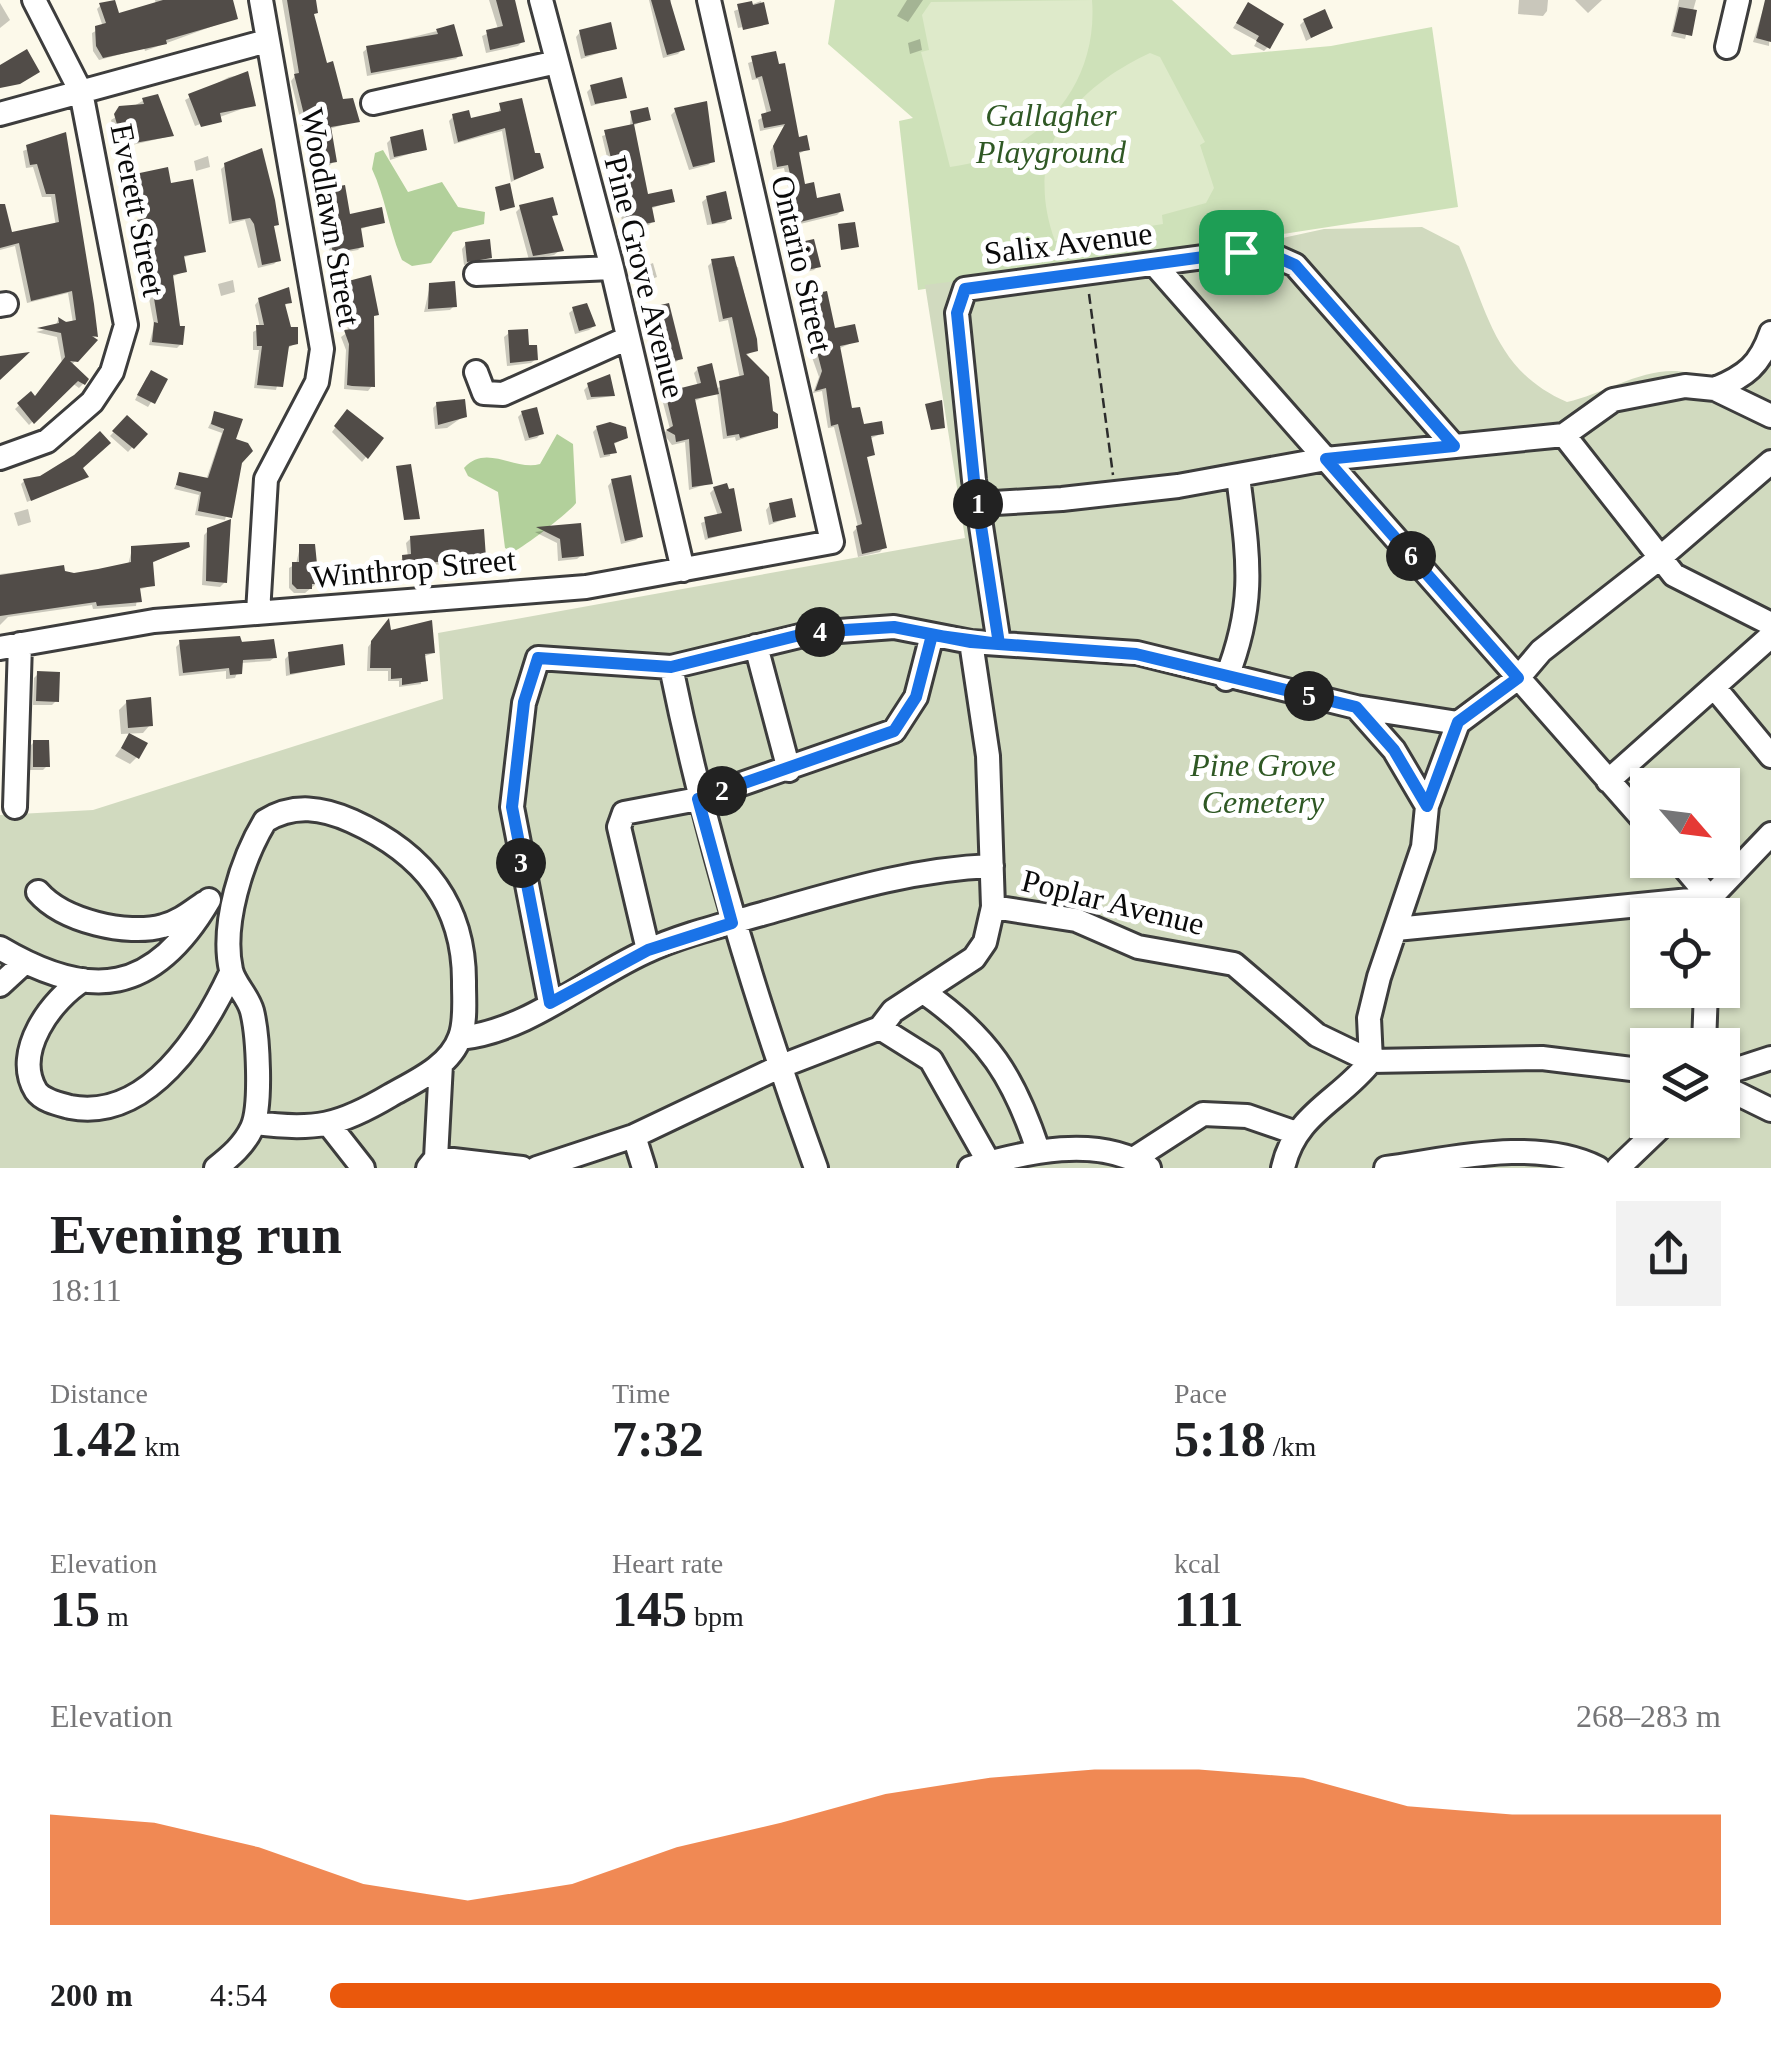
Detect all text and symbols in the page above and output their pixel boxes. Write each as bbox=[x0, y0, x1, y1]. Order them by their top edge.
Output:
park label: Gallagher Playground bbox=[975, 97, 1127, 170]
street label: Woodlawn Street bbox=[294, 105, 368, 329]
street label: Everett Street bbox=[104, 121, 172, 299]
street label: Pine Grove Avenue bbox=[598, 152, 692, 402]
street label: Ontario Street bbox=[764, 172, 840, 356]
pin bbox=[1199, 210, 1284, 295]
street label: Salix Avenue bbox=[982, 215, 1154, 271]
icon: arrive bbox=[1214, 225, 1269, 280]
pin: 1 bbox=[953, 479, 1003, 529]
text: 1 bbox=[971, 488, 985, 519]
pin: 6 bbox=[1386, 531, 1436, 581]
text: 6 bbox=[1404, 540, 1418, 571]
street label: Winthrop Street bbox=[311, 541, 517, 595]
pin: 4 bbox=[795, 607, 845, 657]
text: 4 bbox=[813, 616, 827, 647]
pin: 5 bbox=[1284, 671, 1334, 721]
text: 5 bbox=[1302, 680, 1316, 711]
park label: Pine Grove Cemetery bbox=[1189, 747, 1336, 820]
pin: 2 bbox=[697, 766, 747, 816]
north arrow bbox=[1630, 768, 1740, 878]
map controls bbox=[1630, 768, 1740, 1138]
text: 2 bbox=[715, 775, 729, 806]
pin: 3 bbox=[496, 838, 546, 888]
text: 3 bbox=[514, 847, 528, 878]
street label: Poplar Avenue bbox=[1018, 862, 1208, 942]
button: locate bbox=[1630, 898, 1740, 1008]
button: layers bbox=[1630, 1028, 1740, 1138]
button: share bbox=[1616, 1201, 1721, 1306]
text: Evening run bbox=[50, 1204, 342, 1265]
text: 18:11 bbox=[50, 1272, 122, 1308]
text: Distance bbox=[50, 1378, 148, 1409]
text: Time bbox=[612, 1378, 670, 1409]
text: Pace bbox=[1174, 1378, 1227, 1409]
text: 1.42 bbox=[50, 1411, 138, 1467]
text: 7:32 bbox=[612, 1411, 704, 1467]
text: 5:18 bbox=[1174, 1411, 1266, 1467]
text: km bbox=[138, 1431, 180, 1462]
text: /km bbox=[1266, 1431, 1316, 1462]
text: Elevation bbox=[50, 1548, 157, 1579]
text: Heart rate bbox=[612, 1548, 723, 1579]
text: kcal bbox=[1174, 1548, 1221, 1579]
text: 15 bbox=[50, 1581, 100, 1637]
text: 145 bbox=[612, 1581, 687, 1637]
text: 111 bbox=[1174, 1581, 1243, 1637]
text: m bbox=[100, 1601, 129, 1632]
text: bpm bbox=[687, 1601, 744, 1632]
text: Elevation bbox=[50, 1698, 173, 1734]
text: 268–283 m bbox=[1576, 1698, 1721, 1734]
text: 200 m bbox=[50, 1977, 133, 2013]
text: 4:54 bbox=[210, 1977, 267, 2013]

